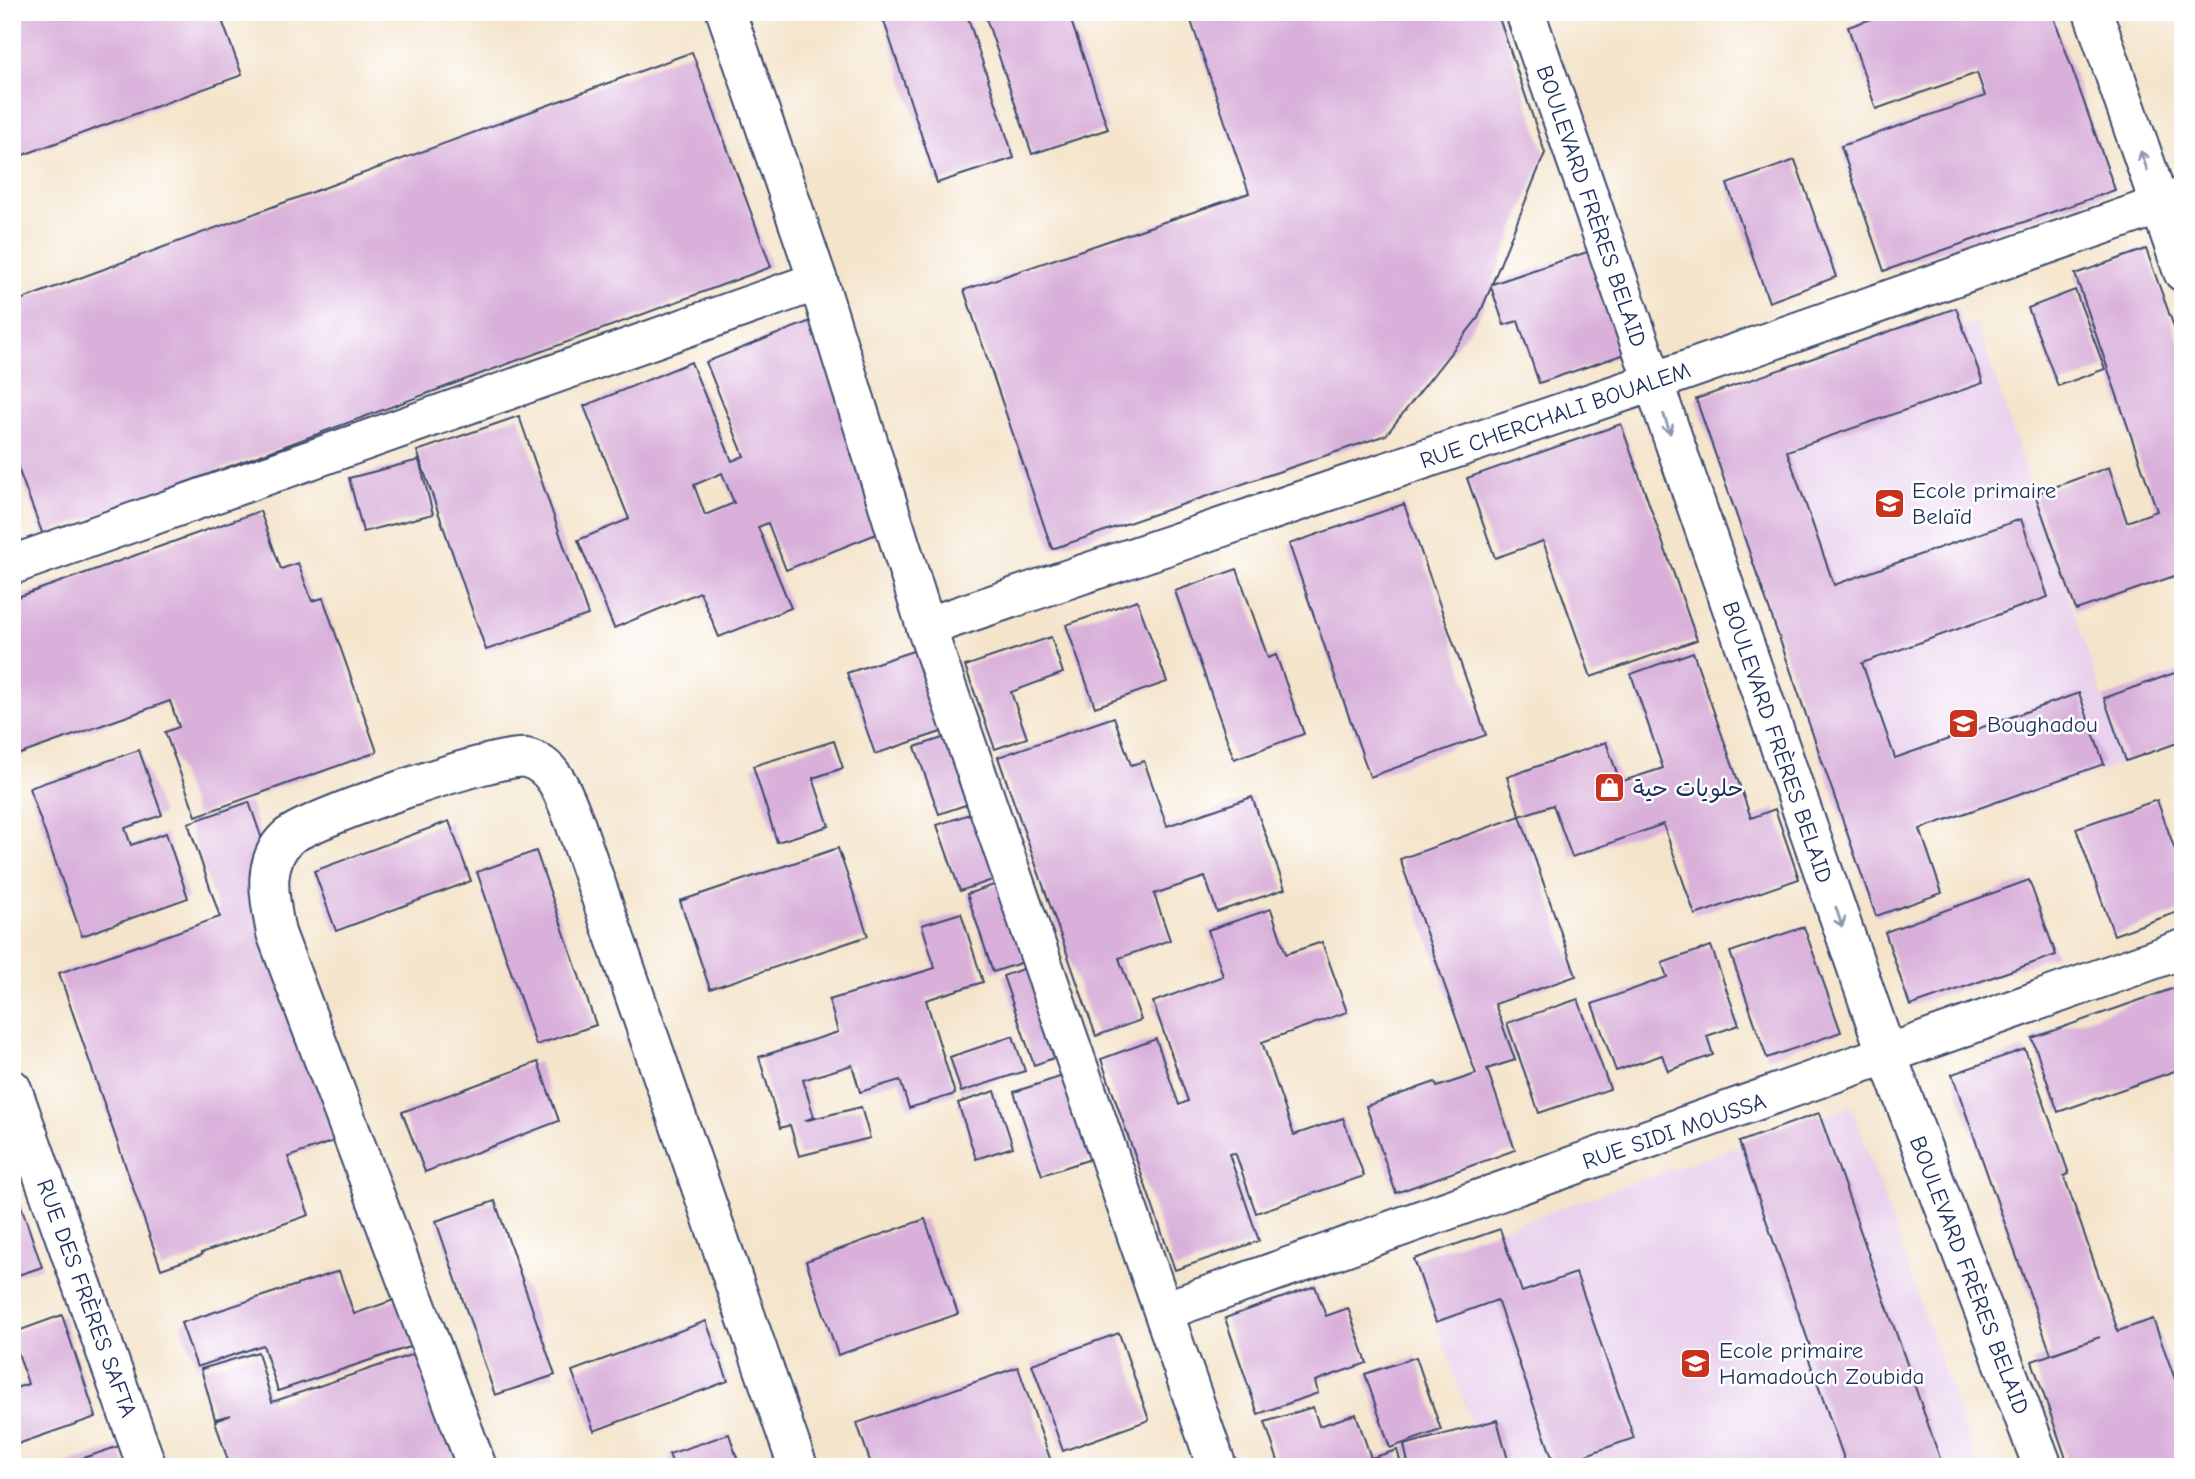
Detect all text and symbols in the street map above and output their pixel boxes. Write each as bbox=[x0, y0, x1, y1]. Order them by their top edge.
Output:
street label: BOULEVARD FRÈRES BELAID bbox=[1531, 62, 1652, 350]
one-way arrow bbox=[2137, 150, 2150, 172]
street label: RUE CHERCHALI BOUALEM bbox=[1416, 356, 1694, 475]
one-way arrow bbox=[1662, 413, 1674, 435]
place label: Ecole primaire Belaïd bbox=[1912, 477, 2056, 530]
school or university icon: Ecole primaire Belaïd bbox=[1872, 486, 1906, 520]
street label: BOULEVARD FRÈRES BELAID bbox=[1717, 598, 1838, 886]
school or university icon: Boughadou bbox=[1947, 707, 1981, 741]
place label: Boughadou bbox=[1987, 711, 2098, 738]
shop icon: حلويات حية bbox=[1593, 771, 1627, 805]
place label: حلويات حية bbox=[1633, 775, 1744, 803]
one-way arrow bbox=[1834, 905, 1846, 927]
street label: RUE SIDI MOUSSA bbox=[1579, 1087, 1769, 1175]
street label: BOULEVARD FRÈRES BELAID bbox=[1904, 1132, 2035, 1418]
street label: RUE DES FRÈRES SAFTA bbox=[31, 1175, 142, 1421]
place label: Ecole primaire Hamadouch Zoubida bbox=[1719, 1337, 1924, 1390]
school or university icon: Ecole primaire Hamadouch Zoubida bbox=[1679, 1346, 1713, 1380]

